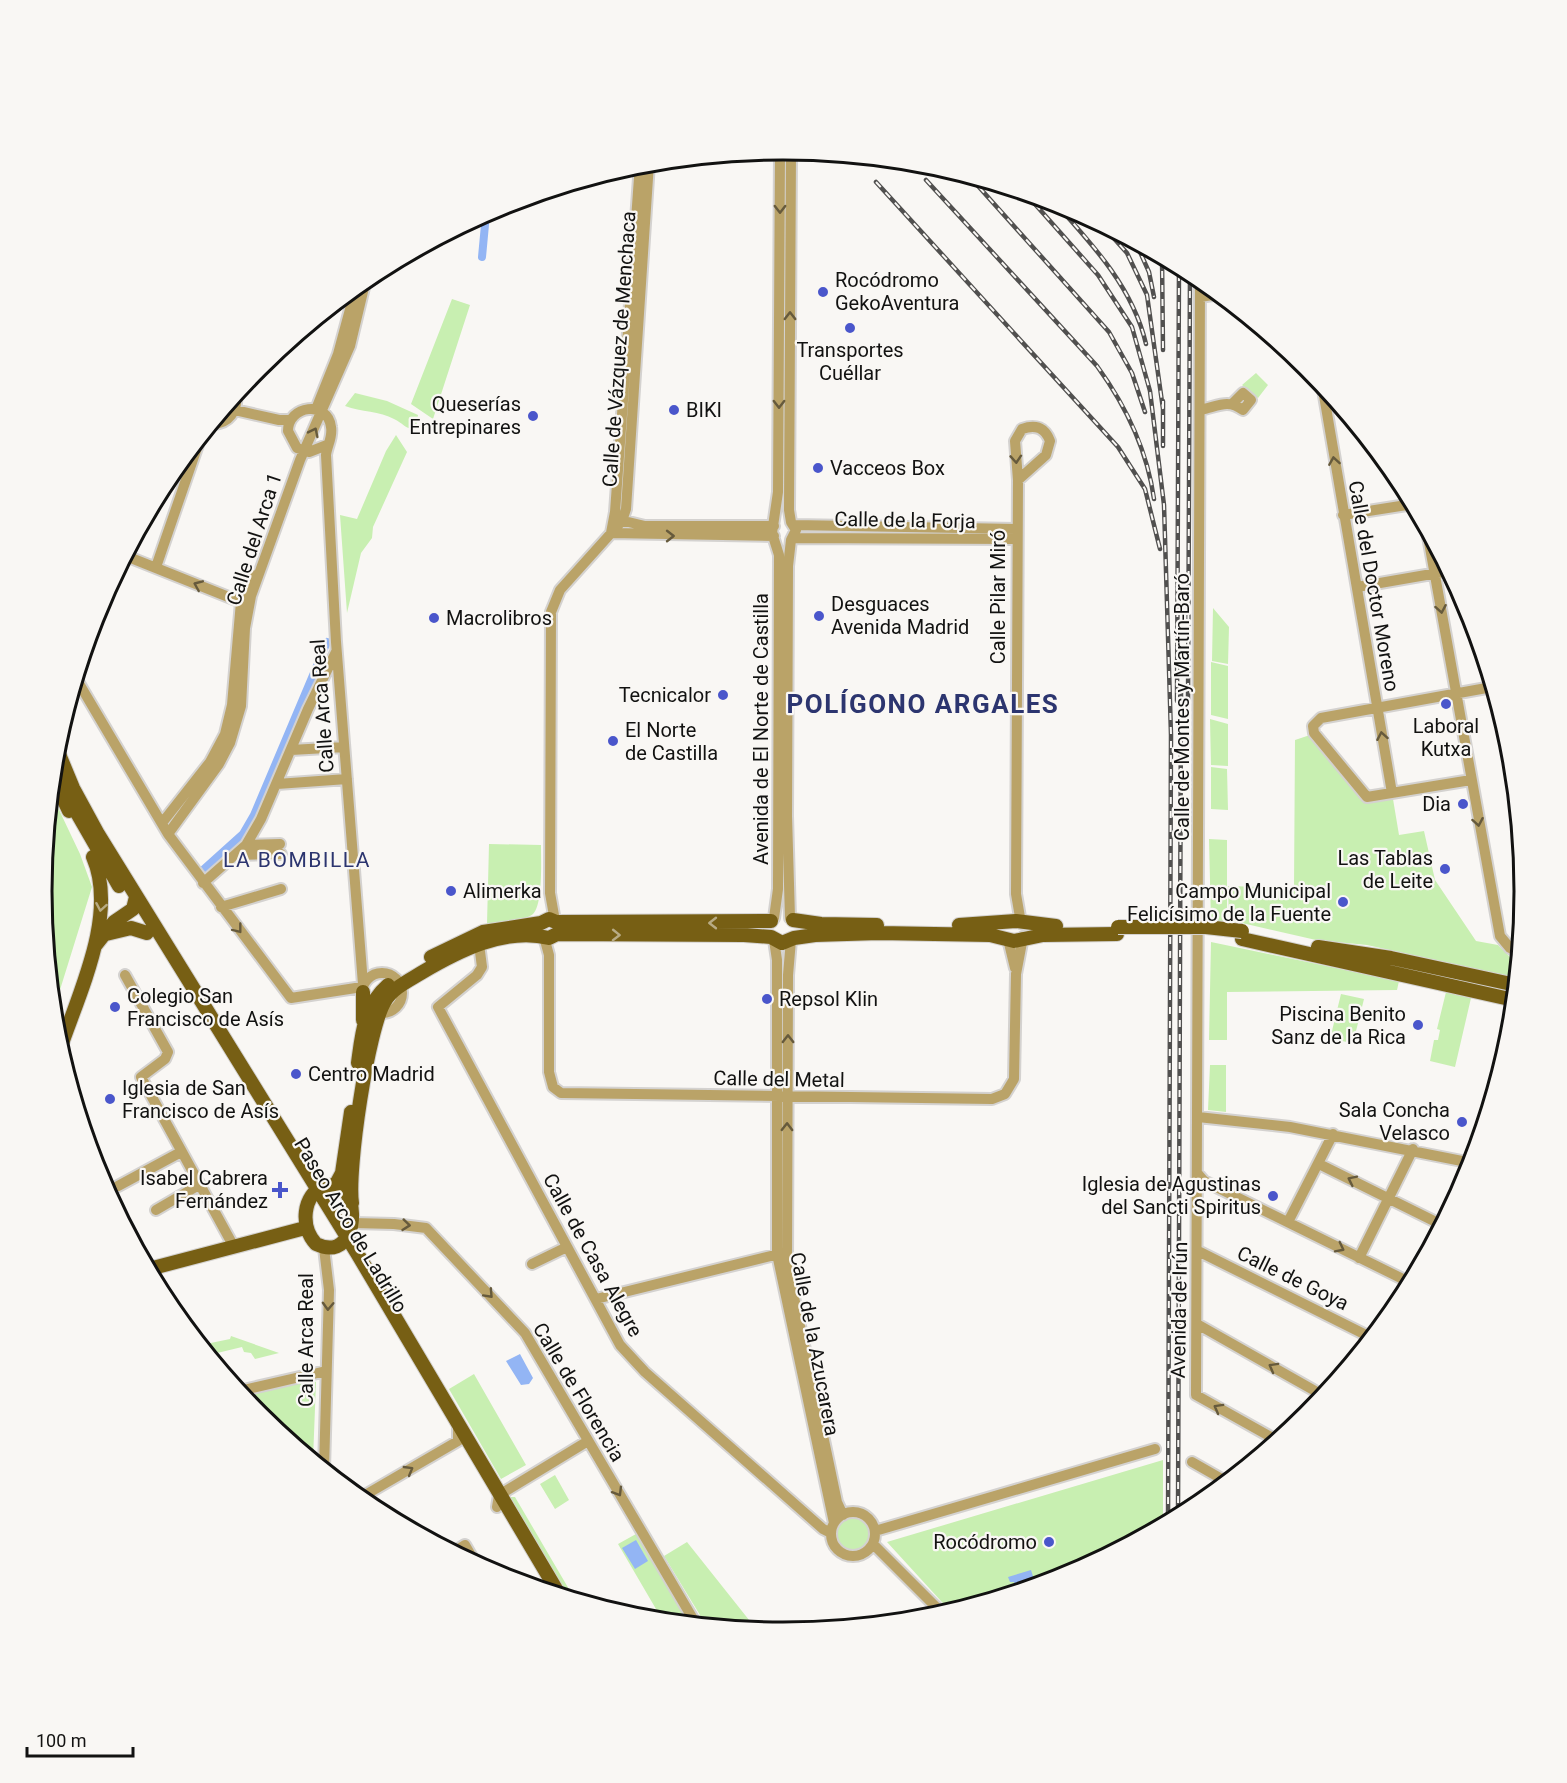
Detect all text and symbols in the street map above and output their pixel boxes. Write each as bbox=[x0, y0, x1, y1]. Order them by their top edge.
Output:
one-way arrow bbox=[774, 204, 786, 213]
street label: Calle de Vázquez de Menchaca bbox=[597, 210, 641, 488]
place label: Rocódromo GekoAventura bbox=[835, 268, 959, 315]
marker: Rocódromo GekoAventura bbox=[816, 285, 830, 299]
one-way arrow bbox=[784, 312, 797, 321]
marker: Transportes Cuéllar bbox=[843, 321, 857, 335]
place label: Transportes Cuéllar bbox=[796, 338, 904, 385]
place label: Queserías Entrepinares bbox=[409, 392, 521, 439]
place label: BIKI bbox=[686, 398, 722, 422]
one-way arrow bbox=[773, 399, 785, 408]
marker: BIKI bbox=[667, 403, 681, 417]
marker: Queserías Entrepinares bbox=[526, 409, 540, 423]
one-way arrow bbox=[306, 427, 318, 438]
one-way arrow bbox=[1010, 455, 1023, 464]
place label: Vacceos Box bbox=[830, 456, 945, 480]
one-way arrow bbox=[1329, 456, 1341, 465]
marker: Vacceos Box bbox=[811, 461, 825, 475]
street label: Calle del Arca 1 bbox=[221, 470, 287, 608]
street label: Calle del Doctor Moreno bbox=[1344, 479, 1404, 693]
street label: Calle de la Forja bbox=[834, 507, 976, 533]
one-way arrow bbox=[665, 530, 674, 542]
street label: Calle Pilar Miró bbox=[986, 530, 1010, 664]
street label: Calle de Montes y Martín-Baró bbox=[1170, 573, 1194, 841]
one-way arrow bbox=[193, 580, 204, 592]
place label: Desguaces Avenida Madrid bbox=[831, 592, 969, 639]
street label: Avenida de El Norte de Castilla bbox=[749, 593, 773, 865]
one-way arrow bbox=[1434, 604, 1447, 614]
place label: Macrolibros bbox=[446, 606, 552, 630]
marker: Desguaces Avenida Madrid bbox=[812, 609, 826, 623]
marker: Macrolibros bbox=[427, 611, 441, 625]
street label: Calle Arca Real bbox=[305, 638, 339, 774]
place label: Tecnicalor bbox=[619, 683, 711, 707]
marker: Tecnicalor bbox=[716, 688, 730, 702]
district label: POLÍGONO ARGALES bbox=[787, 689, 1059, 719]
marker: Laboral Kutxa bbox=[1439, 697, 1453, 711]
place label: Laboral Kutxa bbox=[1413, 714, 1479, 761]
place label: El Norte de Castilla bbox=[625, 718, 718, 765]
one-way arrow bbox=[1376, 731, 1389, 741]
marker: El Norte de Castilla bbox=[606, 734, 620, 748]
place label: Dia bbox=[1422, 792, 1451, 816]
marker: Dia bbox=[1456, 797, 1470, 811]
one-way arrow bbox=[1472, 817, 1484, 827]
place label: Las Tablas de Leite bbox=[1337, 846, 1433, 893]
district label: LA BOMBILLA bbox=[223, 848, 371, 872]
marker: Las Tablas de Leite bbox=[1438, 862, 1452, 876]
place label: Alimerka bbox=[463, 879, 542, 903]
place label: Campo Municipal Felicísimo de la Fuente bbox=[1127, 879, 1331, 926]
marker: Alimerka bbox=[444, 884, 458, 898]
marker: Campo Municipal Felicísimo de la Fuente bbox=[1336, 895, 1350, 909]
one-way arrow bbox=[96, 902, 108, 911]
one-way arrow bbox=[708, 917, 717, 929]
one-way arrow bbox=[231, 923, 242, 934]
one-way arrow bbox=[611, 929, 620, 941]
place label: Colegio San Francisco de Asís bbox=[127, 984, 284, 1031]
place label: Repsol Klin bbox=[779, 987, 878, 1011]
marker: Repsol Klin bbox=[760, 992, 774, 1006]
marker: Colegio San Francisco de Asís bbox=[108, 1000, 122, 1014]
place label: Piscina Benito Sanz de la Rica bbox=[1271, 1002, 1406, 1049]
marker: Piscina Benito Sanz de la Rica bbox=[1411, 1018, 1425, 1032]
one-way arrow bbox=[782, 1035, 794, 1044]
place label: Centro Madrid bbox=[308, 1062, 435, 1086]
street label: Calle del Metal bbox=[713, 1066, 845, 1092]
marker: Centro Madrid bbox=[289, 1067, 303, 1081]
place label: Iglesia de San Francisco de Asís bbox=[122, 1076, 279, 1123]
marker: Iglesia de San Francisco de Asís bbox=[103, 1092, 117, 1106]
place label: Sala Concha Velasco bbox=[1339, 1098, 1450, 1145]
marker: Sala Concha Velasco bbox=[1455, 1115, 1469, 1129]
one-way arrow bbox=[781, 1122, 793, 1131]
street label: Paseo Arco de Ladrillo bbox=[289, 1133, 413, 1317]
place label: Isabel Cabrera Fernández bbox=[140, 1166, 268, 1213]
street label: Calle de Casa Alegre bbox=[538, 1169, 648, 1341]
place label: Iglesia de Agustinas del Sancti Spiritus bbox=[1082, 1172, 1261, 1219]
one-way arrow bbox=[1347, 1176, 1358, 1188]
marker: Isabel Cabrera Fernández bbox=[273, 1183, 287, 1197]
marker: Iglesia de Agustinas del Sancti Spiritus bbox=[1266, 1189, 1280, 1203]
one-way arrow bbox=[401, 1218, 411, 1231]
street label: Avenida de Irún bbox=[1166, 1241, 1192, 1379]
street label: Calle de Goya bbox=[1233, 1241, 1353, 1315]
one-way arrow bbox=[1334, 1241, 1345, 1253]
street label: Calle de la Azucarera bbox=[785, 1250, 845, 1438]
street label: Calle Arca Real bbox=[294, 1273, 318, 1407]
one-way arrow bbox=[482, 1288, 493, 1298]
one-way arrow bbox=[322, 1301, 335, 1310]
street label: Calle de Florencia bbox=[528, 1318, 630, 1466]
one-way arrow bbox=[1269, 1363, 1279, 1374]
one-way arrow bbox=[1214, 1404, 1225, 1415]
one-way arrow bbox=[403, 1466, 413, 1477]
one-way arrow bbox=[611, 1486, 622, 1496]
place label: Rocódromo bbox=[933, 1530, 1037, 1554]
marker: Rocódromo bbox=[1042, 1535, 1056, 1549]
scale bar bbox=[27, 1720, 134, 1758]
text: 100 m bbox=[36, 1730, 87, 1751]

